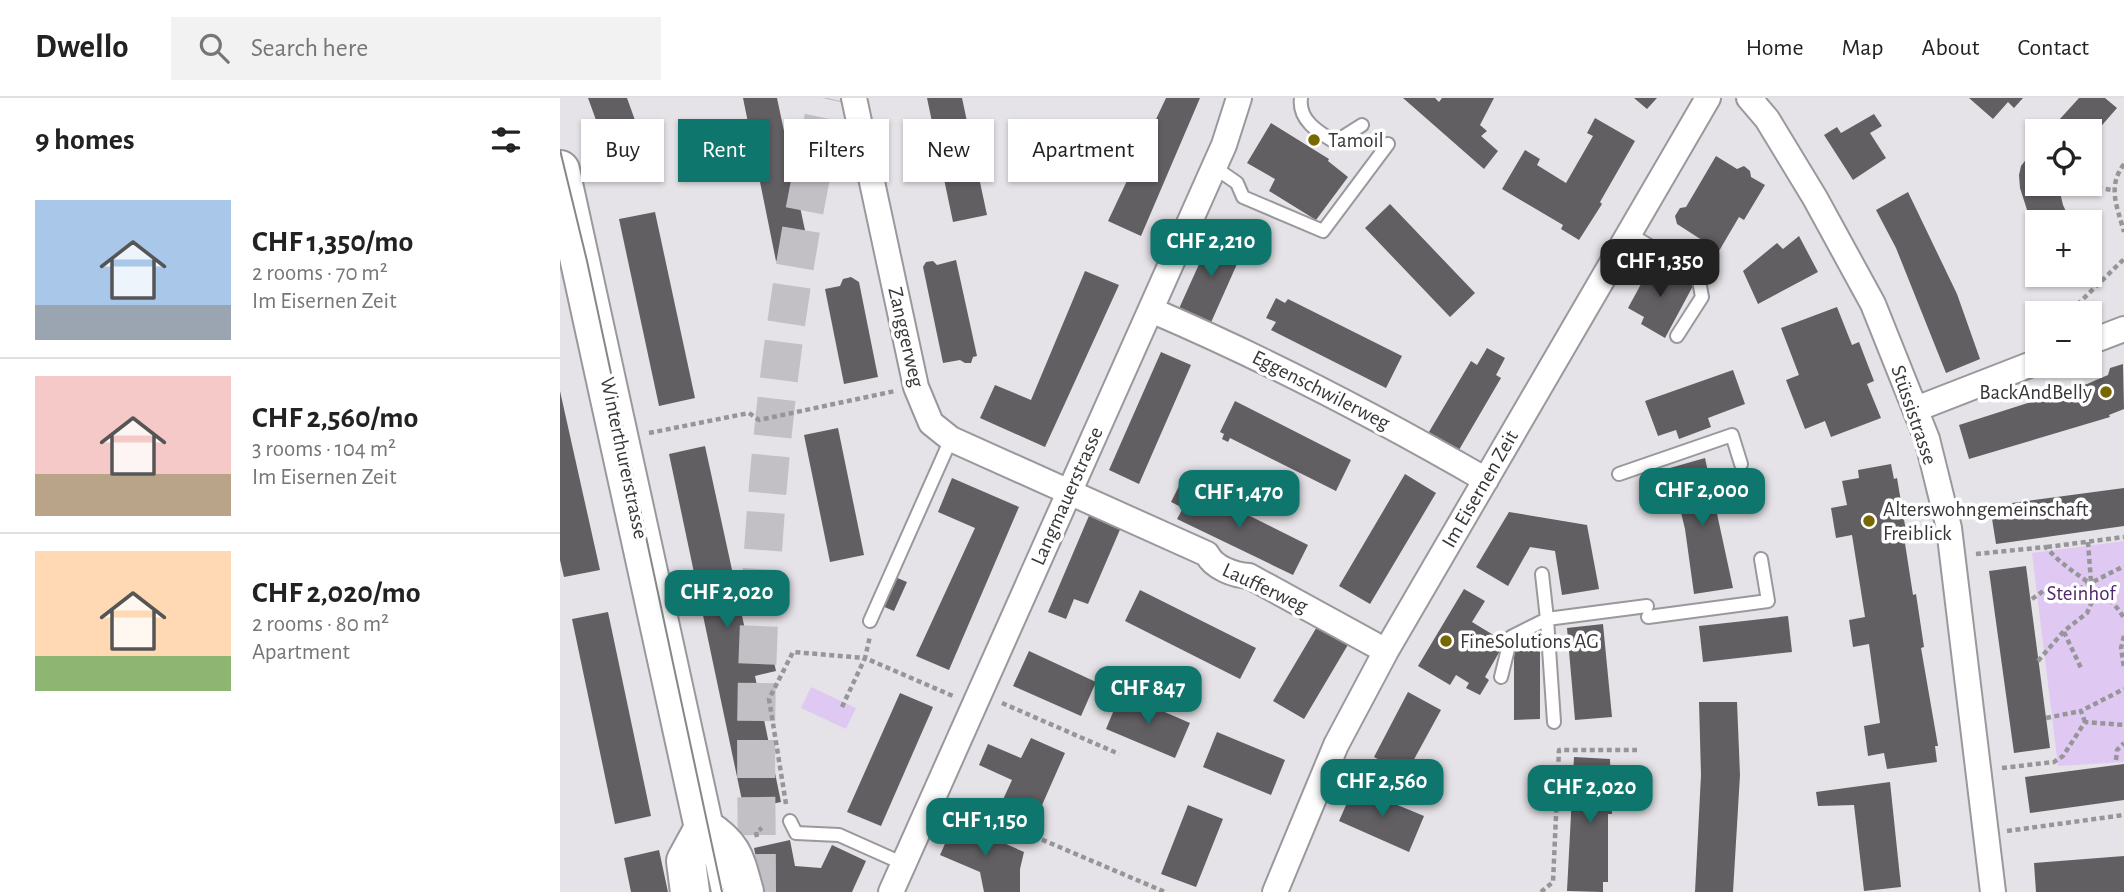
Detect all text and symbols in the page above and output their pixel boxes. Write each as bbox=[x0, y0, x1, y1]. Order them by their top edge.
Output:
search box bbox=[171, 17, 661, 80]
icon: search bbox=[195, 29, 233, 67]
text: Dwello bbox=[35, 31, 129, 64]
text: Search here bbox=[251, 35, 368, 61]
text: Home bbox=[1746, 36, 1804, 60]
text: Map bbox=[1842, 36, 1884, 60]
text: About bbox=[1922, 36, 1979, 60]
text: Contact bbox=[2017, 36, 2089, 60]
chip: Buy bbox=[581, 119, 664, 182]
chip: Rent bbox=[678, 119, 770, 182]
chip: Filters bbox=[784, 119, 889, 182]
chip: New bbox=[903, 119, 994, 182]
chip: Apartment bbox=[1008, 119, 1158, 182]
map controls bbox=[2025, 119, 2102, 378]
button: locate bbox=[2025, 119, 2102, 196]
icon: filters bbox=[487, 121, 525, 159]
text: 9 homes bbox=[35, 125, 135, 155]
place label: Tamoil bbox=[1328, 130, 1384, 151]
marker: Tamoil bbox=[1306, 132, 1322, 148]
button: + bbox=[2025, 210, 2102, 287]
pin: CHF 2,210 bbox=[1131, 220, 1291, 279]
text: CHF 1,350/mo bbox=[252, 227, 413, 257]
icon: home bbox=[91, 228, 175, 312]
text: CHF 2,210 bbox=[1166, 230, 1256, 253]
pin: CHF 1,350 bbox=[1580, 240, 1740, 299]
text: CHF 1,350 bbox=[1616, 250, 1704, 273]
text: 2 rooms · 70 m² bbox=[252, 262, 388, 285]
street label: Zanggerweg bbox=[884, 285, 928, 390]
text: Im Eisernen Zeit bbox=[252, 290, 397, 313]
button: − bbox=[2025, 301, 2102, 378]
street label: Eggenschwilerweg bbox=[1249, 346, 1394, 434]
street label: Stüssistrasse bbox=[1887, 362, 1941, 468]
street label: Winterthurerstrasse bbox=[597, 375, 651, 541]
place label: BackAndBelly bbox=[1979, 382, 2092, 403]
marker: BackAndBelly bbox=[2098, 384, 2114, 400]
text: CHF 2,560/mo bbox=[252, 403, 418, 433]
icon: home bbox=[91, 404, 175, 488]
street label: Langmauerstrasse bbox=[1027, 424, 1107, 568]
street label: Im Eisernen Zeit bbox=[1438, 426, 1522, 551]
text: 3 rooms · 104 m² bbox=[252, 438, 396, 461]
text: Im Eisernen Zeit bbox=[252, 466, 397, 489]
pin: CHF 2,000 bbox=[1622, 468, 1782, 528]
pin: CHF 1,470 bbox=[1159, 470, 1319, 530]
text: CHF 2,000 bbox=[1655, 479, 1749, 502]
text: CHF 1,470 bbox=[1195, 481, 1283, 504]
place label: Alterswohngemeinschaft Freiblick bbox=[1883, 499, 2089, 544]
marker: Alterswohngemeinschaft Freiblick bbox=[1861, 513, 1877, 529]
street label: Laufferweg bbox=[1219, 559, 1312, 617]
pin: CHF 2,020 bbox=[647, 570, 807, 630]
text: CHF 2,020/mo bbox=[252, 578, 421, 608]
icon: home bbox=[91, 579, 175, 663]
text: CHF 2,020 bbox=[681, 581, 773, 604]
park label: Steinhof bbox=[2046, 583, 2117, 604]
text: 2 rooms · 80 m² bbox=[252, 613, 389, 636]
place label: FineSolutions AG bbox=[1460, 631, 1599, 652]
marker: FineSolutions AG bbox=[1438, 633, 1454, 649]
text: Apartment bbox=[252, 641, 350, 664]
pin: CHF 847 bbox=[1083, 666, 1213, 726]
text: CHF 847 bbox=[1111, 677, 1185, 700]
pin: CHF 2,560 bbox=[1302, 760, 1462, 819]
pin: CHF 2,020 bbox=[1510, 766, 1670, 825]
text: CHF 2,560 bbox=[1337, 770, 1428, 793]
text: CHF 2,020 bbox=[1544, 776, 1636, 799]
pin: CHF 1,150 bbox=[905, 798, 1065, 858]
text: CHF 1,150 bbox=[942, 809, 1028, 832]

